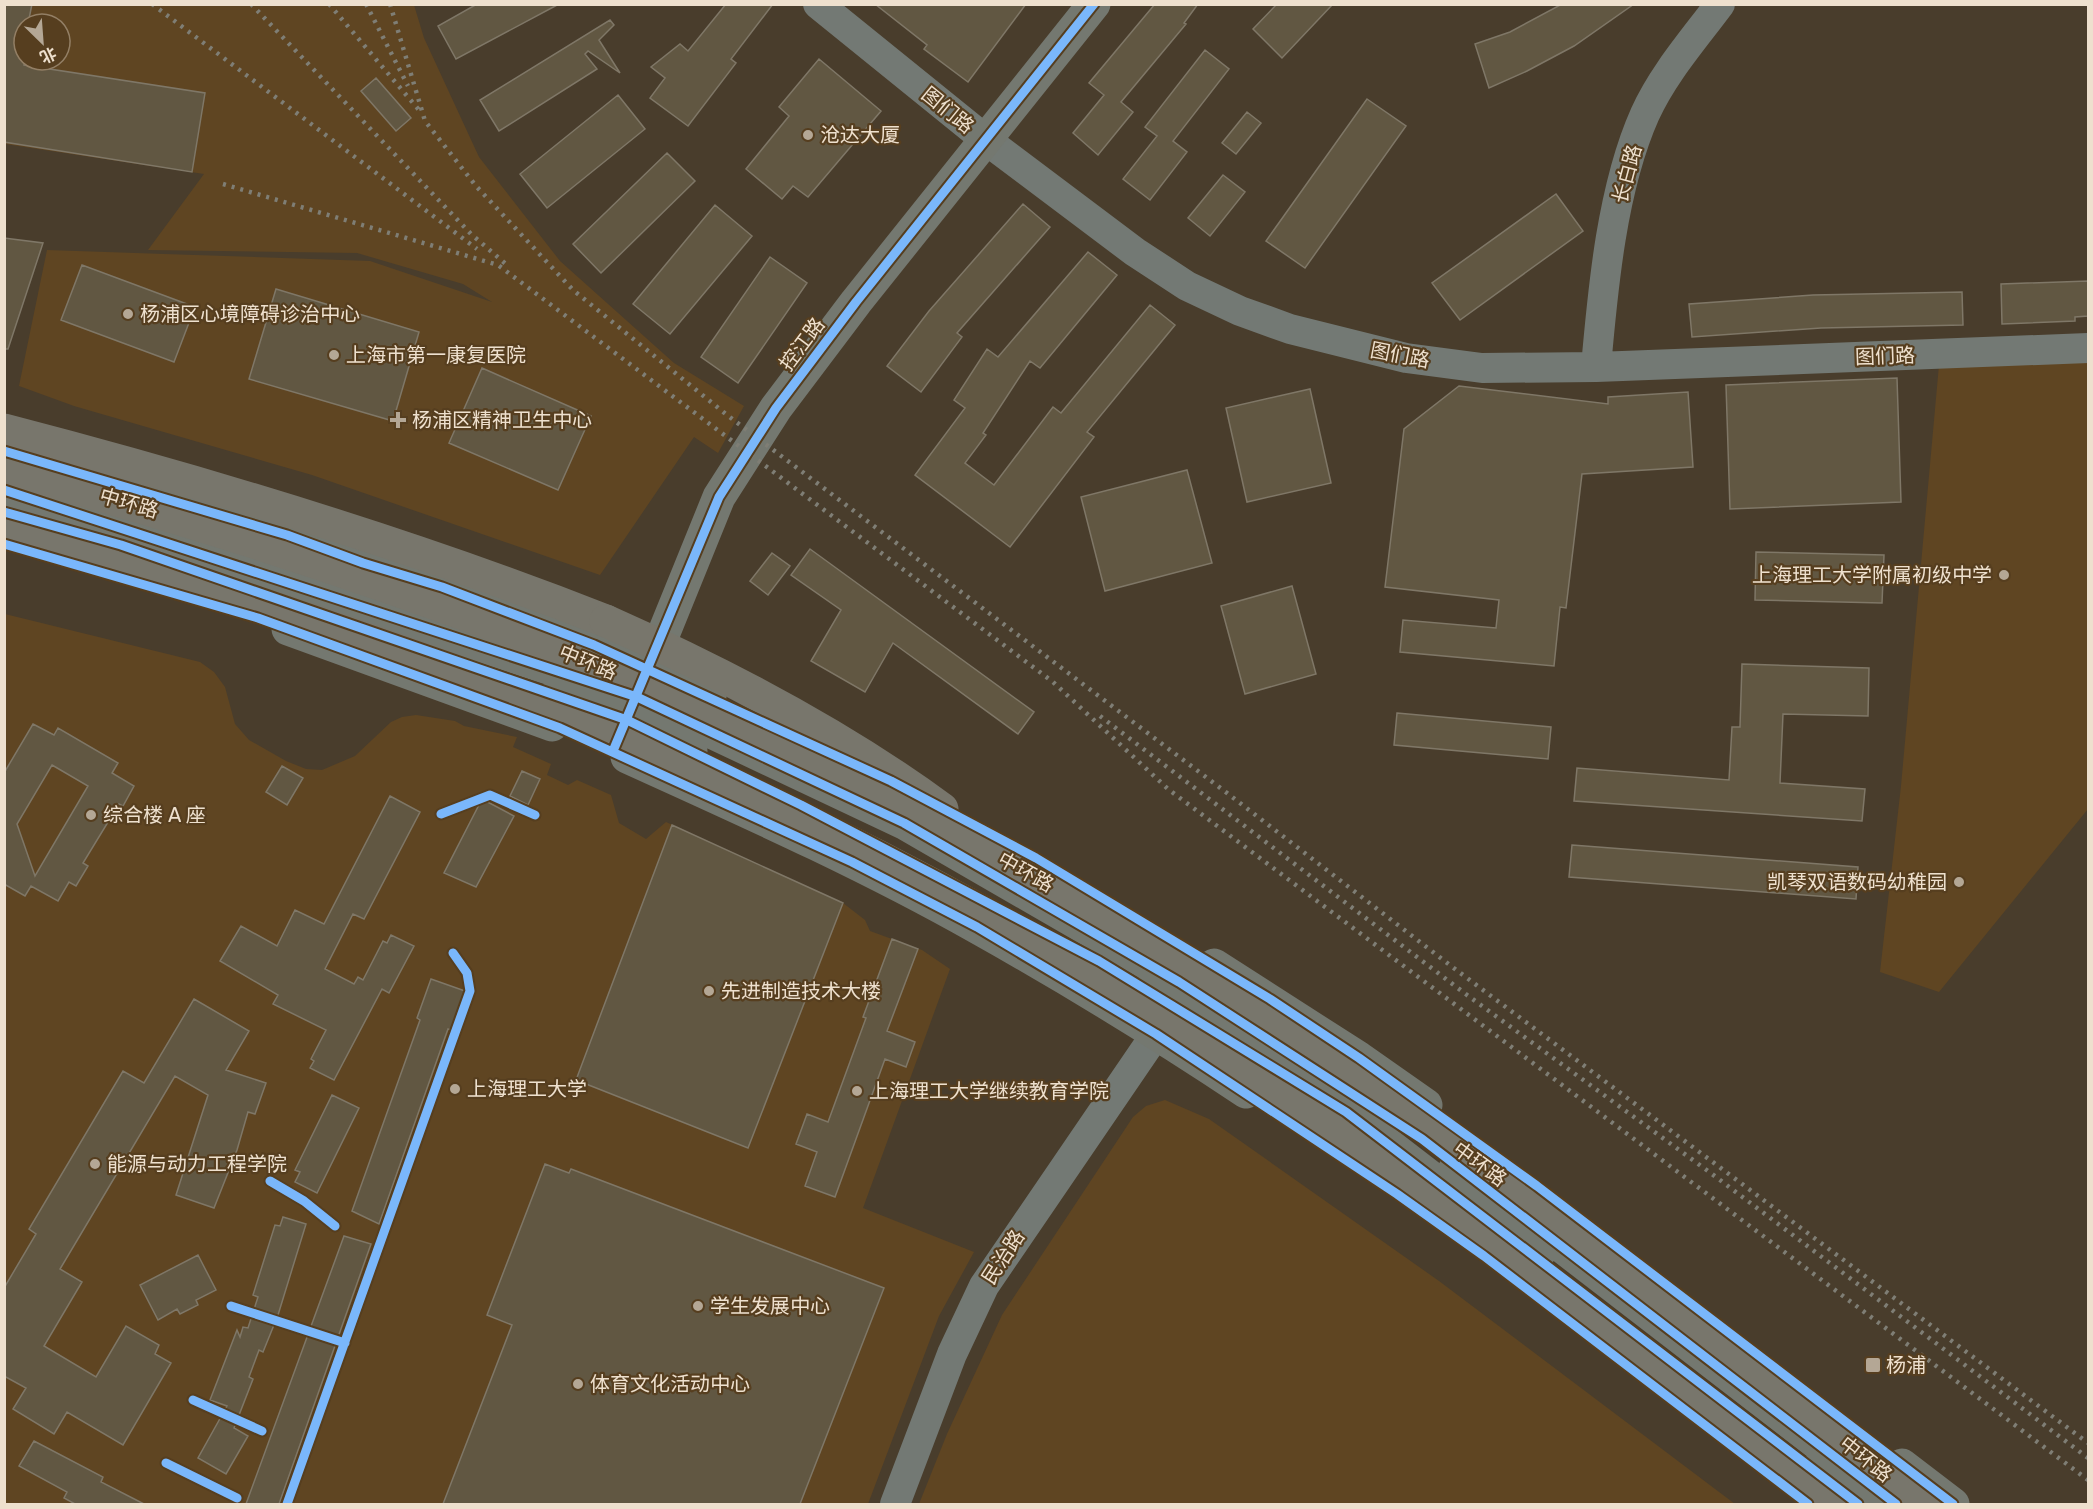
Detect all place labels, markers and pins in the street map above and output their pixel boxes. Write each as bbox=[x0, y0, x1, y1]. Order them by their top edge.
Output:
place label: 沧达大厦 bbox=[820, 123, 900, 147]
marker: 沧达大厦 bbox=[801, 128, 815, 142]
place label: 杨浦区心境障碍诊治中心 bbox=[140, 302, 360, 326]
marker: 杨浦区心境障碍诊治中心 bbox=[121, 307, 135, 321]
place label: 上海市第一康复医院 bbox=[346, 343, 526, 367]
marker: 上海市第一康复医院 bbox=[327, 348, 341, 362]
place label: 杨浦区精神卫生中心 bbox=[412, 408, 592, 432]
marker: 杨浦区精神卫生中心 bbox=[389, 411, 407, 429]
place label: 上海理工大学附属初级中学 bbox=[1752, 563, 1992, 587]
marker: 上海理工大学附属初级中学 bbox=[1997, 568, 2011, 582]
place label: 综合楼 A 座 bbox=[103, 803, 206, 827]
marker: 综合楼 A 座 bbox=[84, 808, 98, 822]
place label: 凯琴双语数码幼稚园 bbox=[1767, 870, 1947, 894]
marker: 凯琴双语数码幼稚园 bbox=[1952, 875, 1966, 889]
place label: 先进制造技术大楼 bbox=[721, 979, 881, 1003]
marker: 先进制造技术大楼 bbox=[702, 984, 716, 998]
place label: 上海理工大学 bbox=[467, 1077, 587, 1101]
place label: 上海理工大学继续教育学院 bbox=[869, 1079, 1109, 1103]
marker: 上海理工大学 bbox=[448, 1082, 462, 1096]
marker: 上海理工大学继续教育学院 bbox=[850, 1084, 864, 1098]
place label: 能源与动力工程学院 bbox=[107, 1152, 287, 1176]
marker: 能源与动力工程学院 bbox=[88, 1157, 102, 1171]
place label: 学生发展中心 bbox=[710, 1294, 830, 1318]
marker: 学生发展中心 bbox=[691, 1299, 705, 1313]
place label: 杨浦 bbox=[1886, 1353, 1926, 1377]
marker: 杨浦 bbox=[1864, 1356, 1882, 1374]
place label: 体育文化活动中心 bbox=[590, 1372, 750, 1396]
marker: 体育文化活动中心 bbox=[571, 1377, 585, 1391]

